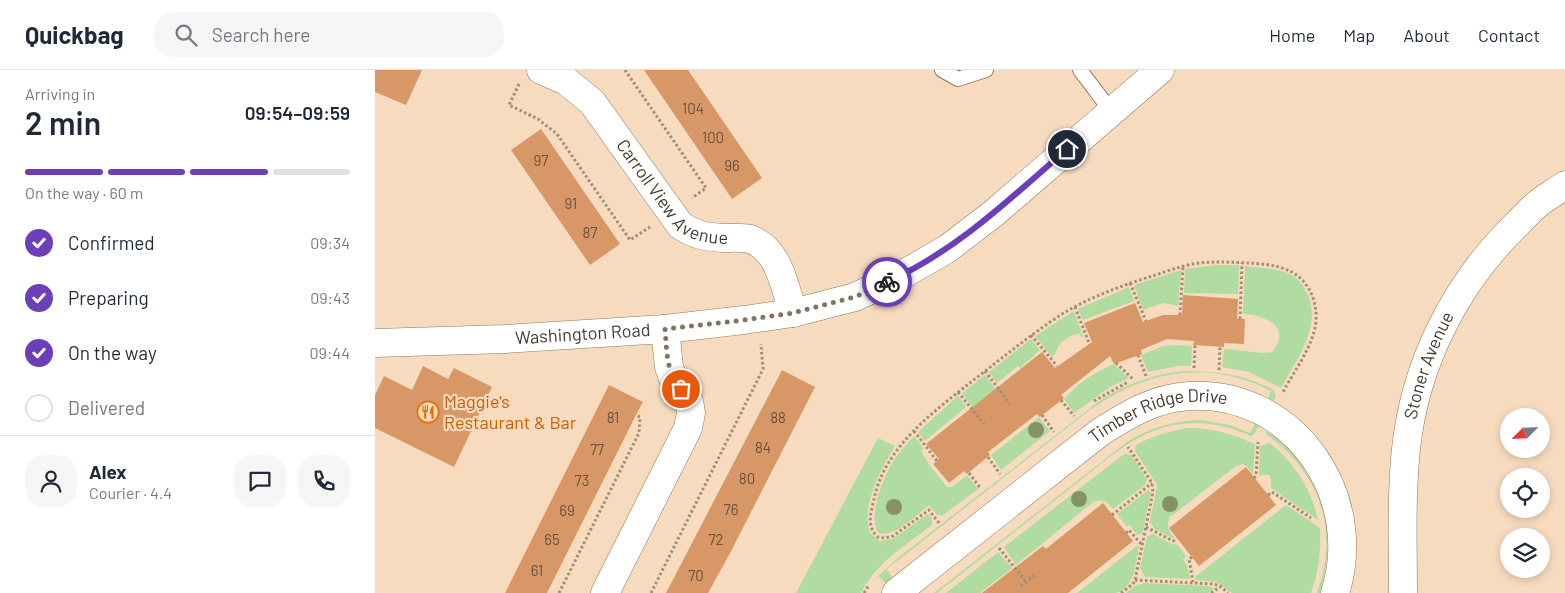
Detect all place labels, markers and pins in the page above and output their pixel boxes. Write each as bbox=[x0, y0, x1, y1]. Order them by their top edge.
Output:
pin bbox=[1046, 128, 1088, 170]
pin bbox=[660, 368, 702, 410]
place label: Maggie's Restaurant & Bar bbox=[444, 390, 577, 433]
restaurant icon: Maggie's Restaurant & Bar bbox=[416, 400, 440, 424]

